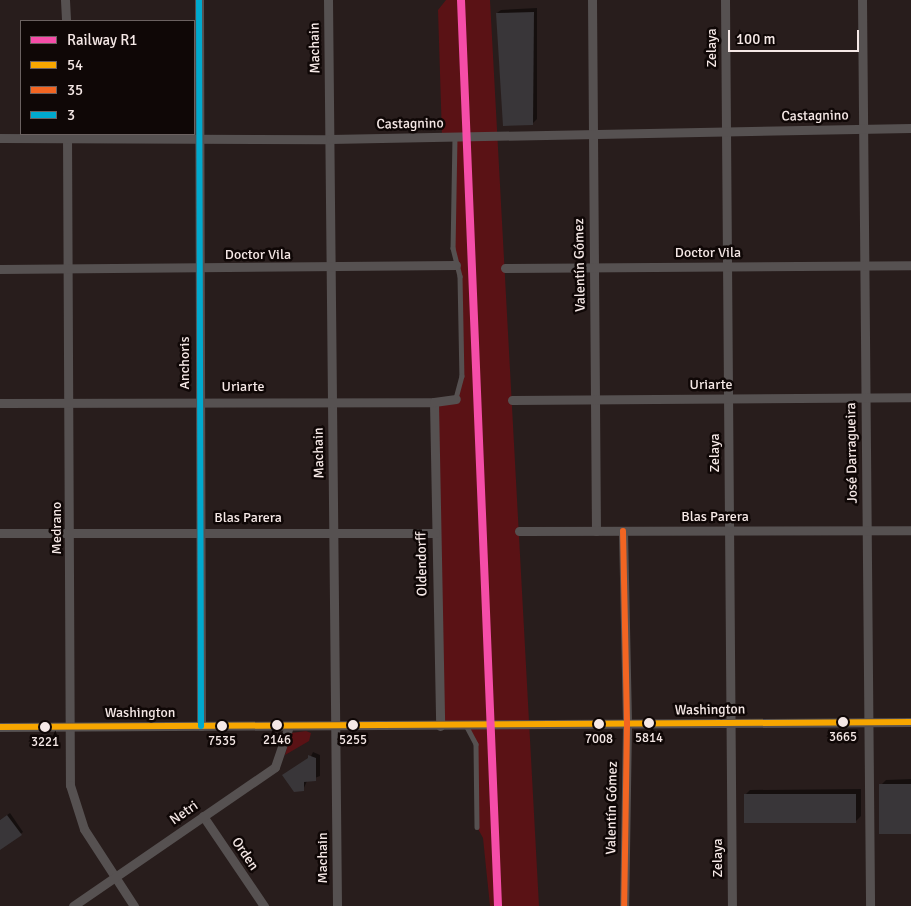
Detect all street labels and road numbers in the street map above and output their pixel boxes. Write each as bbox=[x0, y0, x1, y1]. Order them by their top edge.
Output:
street label: Machain bbox=[306, 22, 324, 74]
street label: Zelaya bbox=[704, 28, 720, 68]
street label: Castagnino bbox=[781, 107, 849, 125]
street label: Castagnino bbox=[376, 115, 444, 133]
street label: Valentín Gómez bbox=[571, 218, 589, 312]
street label: Doctor Vila bbox=[675, 245, 741, 261]
street label: Doctor Vila bbox=[225, 247, 291, 263]
street label: Anchoris bbox=[177, 336, 193, 390]
street label: Uriarte bbox=[690, 377, 732, 393]
street label: Uriarte bbox=[222, 379, 264, 395]
street label: José Darragueira bbox=[843, 402, 861, 504]
street label: Machain bbox=[310, 427, 328, 479]
street label: Zelaya bbox=[707, 433, 723, 473]
street label: Medrano bbox=[49, 502, 65, 554]
street label: Blas Parera bbox=[681, 509, 749, 525]
street label: Blas Parera bbox=[214, 510, 282, 526]
street label: Oldendorff bbox=[413, 532, 431, 596]
street label: Washington bbox=[674, 701, 746, 719]
street label: Washington bbox=[105, 705, 175, 721]
street label: Valentín Gómez bbox=[603, 761, 621, 855]
street label: Netri bbox=[167, 797, 201, 829]
street label: Machain bbox=[315, 832, 331, 884]
street label: Orden bbox=[228, 834, 262, 874]
street label: Zelaya bbox=[710, 838, 726, 878]

